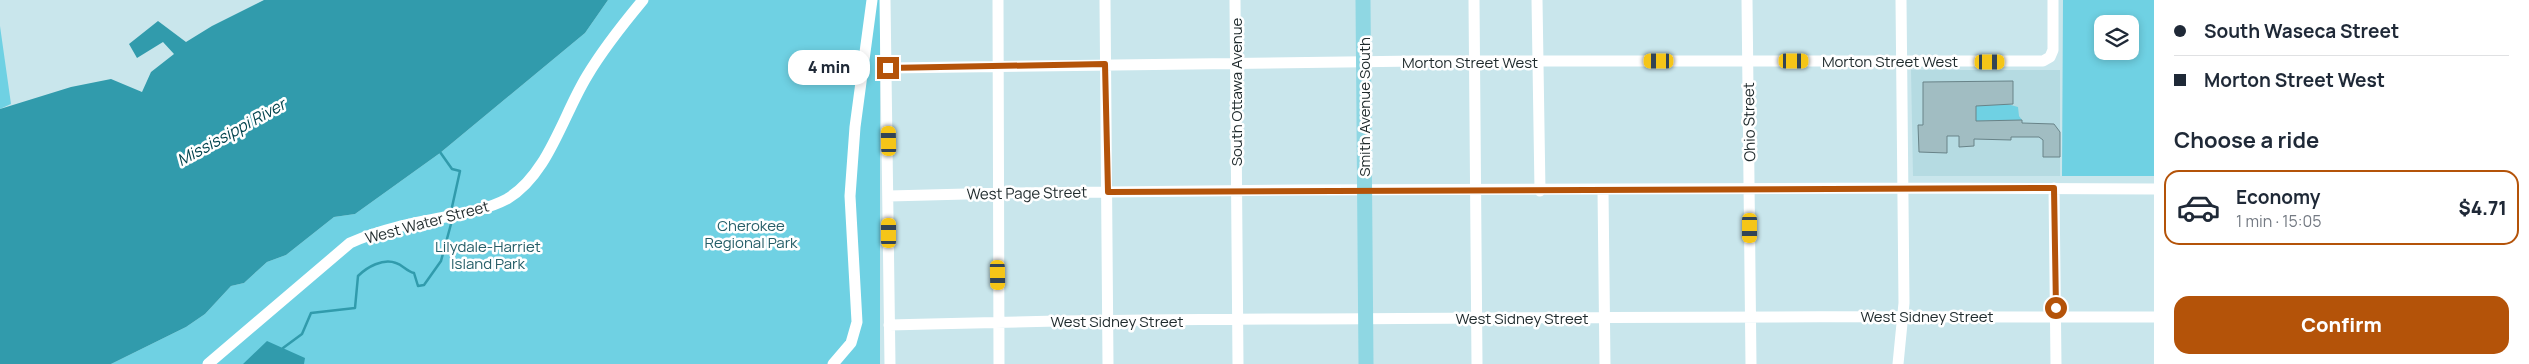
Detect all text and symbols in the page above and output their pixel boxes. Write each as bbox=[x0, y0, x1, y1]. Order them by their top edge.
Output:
map controls bbox=[2094, 15, 2139, 60]
button: layers bbox=[2094, 15, 2139, 60]
street label: South Ottawa Avenue bbox=[1226, 17, 1247, 166]
text: South Waseca Street bbox=[2204, 18, 2399, 44]
street label: Smith Avenue South bbox=[1354, 37, 1375, 177]
callout: 4 min bbox=[788, 50, 870, 86]
street label: Morton Street West bbox=[1822, 51, 1958, 72]
street label: Morton Street West bbox=[1402, 52, 1538, 73]
car bbox=[1644, 54, 1674, 69]
car bbox=[1779, 54, 1809, 69]
car bbox=[1975, 55, 2005, 70]
text: 4 min bbox=[808, 56, 850, 78]
route end bbox=[877, 57, 899, 79]
text: Morton Street West bbox=[2204, 67, 2385, 93]
street label: Ohio Street bbox=[1738, 82, 1760, 162]
water label: Mississippi River bbox=[173, 92, 291, 171]
text: Choose a ride bbox=[2174, 125, 2319, 155]
car bbox=[881, 126, 896, 156]
street label: West Page Street bbox=[967, 181, 1087, 205]
text: Economy bbox=[2236, 184, 2320, 210]
icon: car bbox=[2176, 185, 2221, 230]
street label: West Water Street bbox=[363, 195, 491, 249]
text: $4.71 bbox=[2458, 195, 2507, 221]
text: 1 min · 15:05 bbox=[2236, 210, 2322, 232]
car bbox=[1742, 213, 1757, 243]
park label: Cherokee Regional Park bbox=[704, 215, 798, 253]
car bbox=[881, 218, 896, 248]
park label: Lilydale-Harriet Island Park bbox=[435, 236, 541, 274]
car bbox=[990, 260, 1005, 290]
button: Confirm bbox=[2174, 296, 2509, 354]
route start bbox=[2045, 297, 2067, 319]
street label: West Sidney Street bbox=[1861, 306, 1993, 327]
street label: West Sidney Street bbox=[1456, 308, 1588, 329]
street label: West Sidney Street bbox=[1051, 311, 1183, 332]

